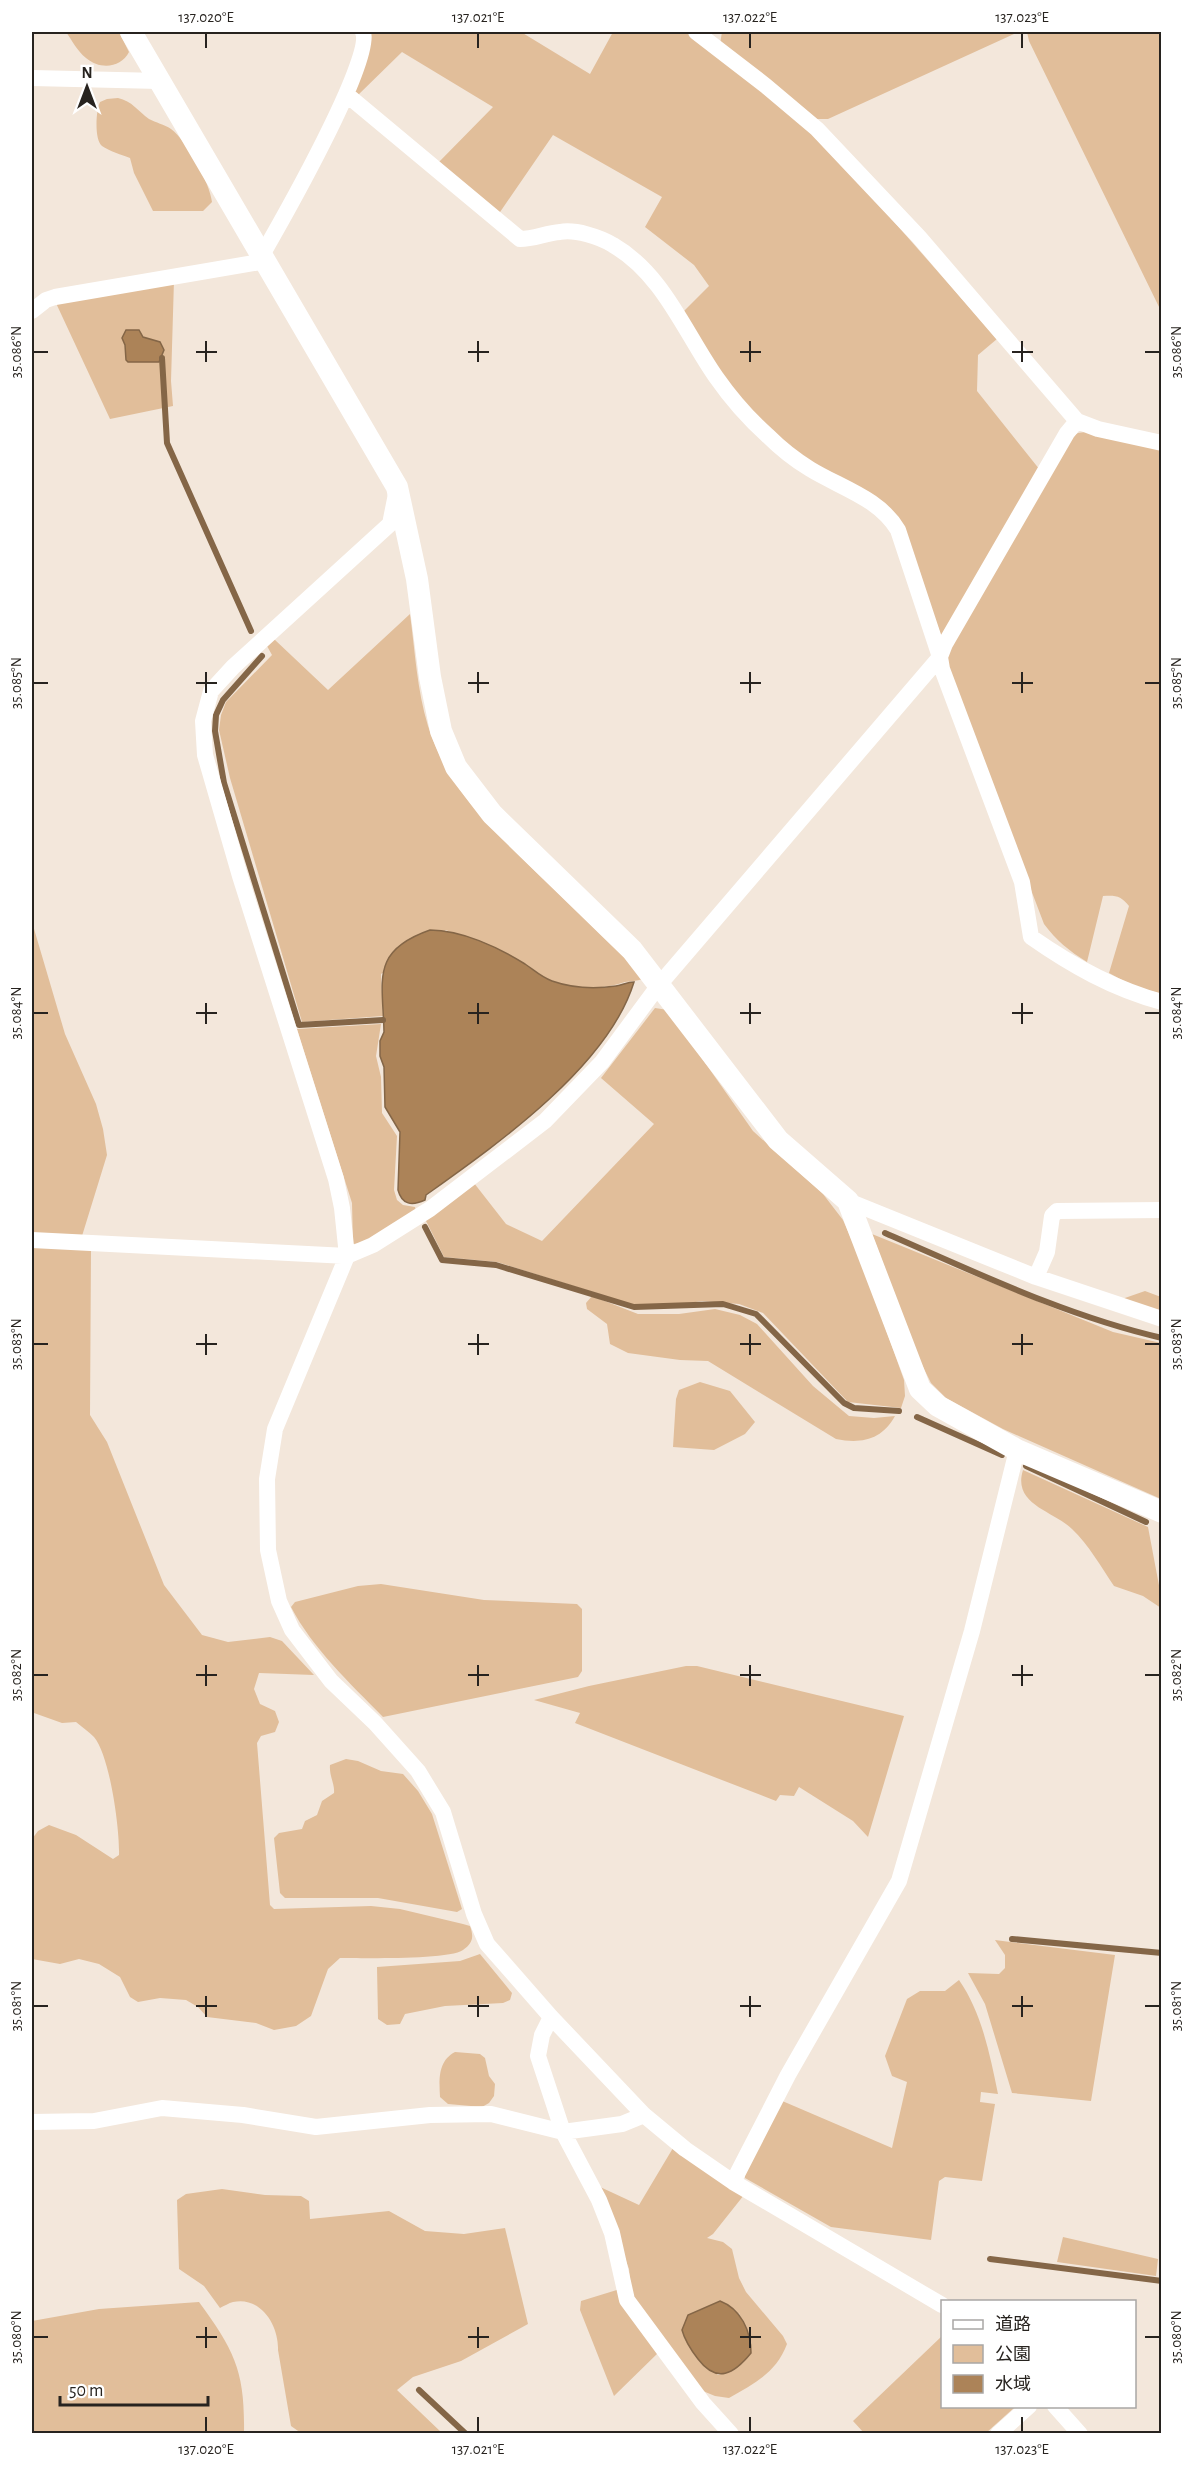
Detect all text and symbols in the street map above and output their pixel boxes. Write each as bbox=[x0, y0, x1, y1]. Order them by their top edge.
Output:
text: 137.020°E bbox=[178, 10, 234, 25]
text: 137.021°E bbox=[452, 10, 504, 25]
text: 137.022°E bbox=[723, 10, 777, 25]
text: 137.023°E bbox=[995, 10, 1049, 25]
north arrow bbox=[57, 57, 117, 117]
text: N bbox=[81, 65, 93, 81]
text: 35.086°N bbox=[9, 326, 24, 378]
text: 35.086°N bbox=[1169, 326, 1184, 378]
text: 35.085°N bbox=[9, 657, 24, 709]
text: 35.085°N bbox=[1169, 657, 1184, 709]
text: 35.084°N bbox=[9, 987, 24, 1039]
text: 35.084°N bbox=[1169, 987, 1184, 1039]
text: 35.083°N bbox=[9, 1318, 24, 1370]
text: 35.083°N bbox=[1169, 1318, 1184, 1370]
text: 35.082°N bbox=[9, 1649, 24, 1701]
text: 35.082°N bbox=[1169, 1649, 1184, 1701]
text: 35.081°N bbox=[9, 1981, 24, 2031]
text: 35.081°N bbox=[1169, 1981, 1184, 2031]
legend bbox=[941, 2300, 1136, 2408]
text: 35.080°N bbox=[9, 2310, 24, 2364]
text: 35.080°N bbox=[1169, 2310, 1184, 2364]
text: 道路 bbox=[995, 2314, 1031, 2334]
text: 公園 bbox=[995, 2345, 1031, 2364]
scale bar bbox=[60, 2369, 208, 2407]
text: 水域 bbox=[995, 2375, 1031, 2394]
text: 50 m bbox=[69, 2382, 103, 2400]
text: 137.020°E bbox=[178, 2442, 234, 2457]
text: 137.021°E bbox=[452, 2442, 504, 2457]
text: 137.022°E bbox=[723, 2442, 777, 2457]
text: 137.023°E bbox=[995, 2442, 1049, 2457]

